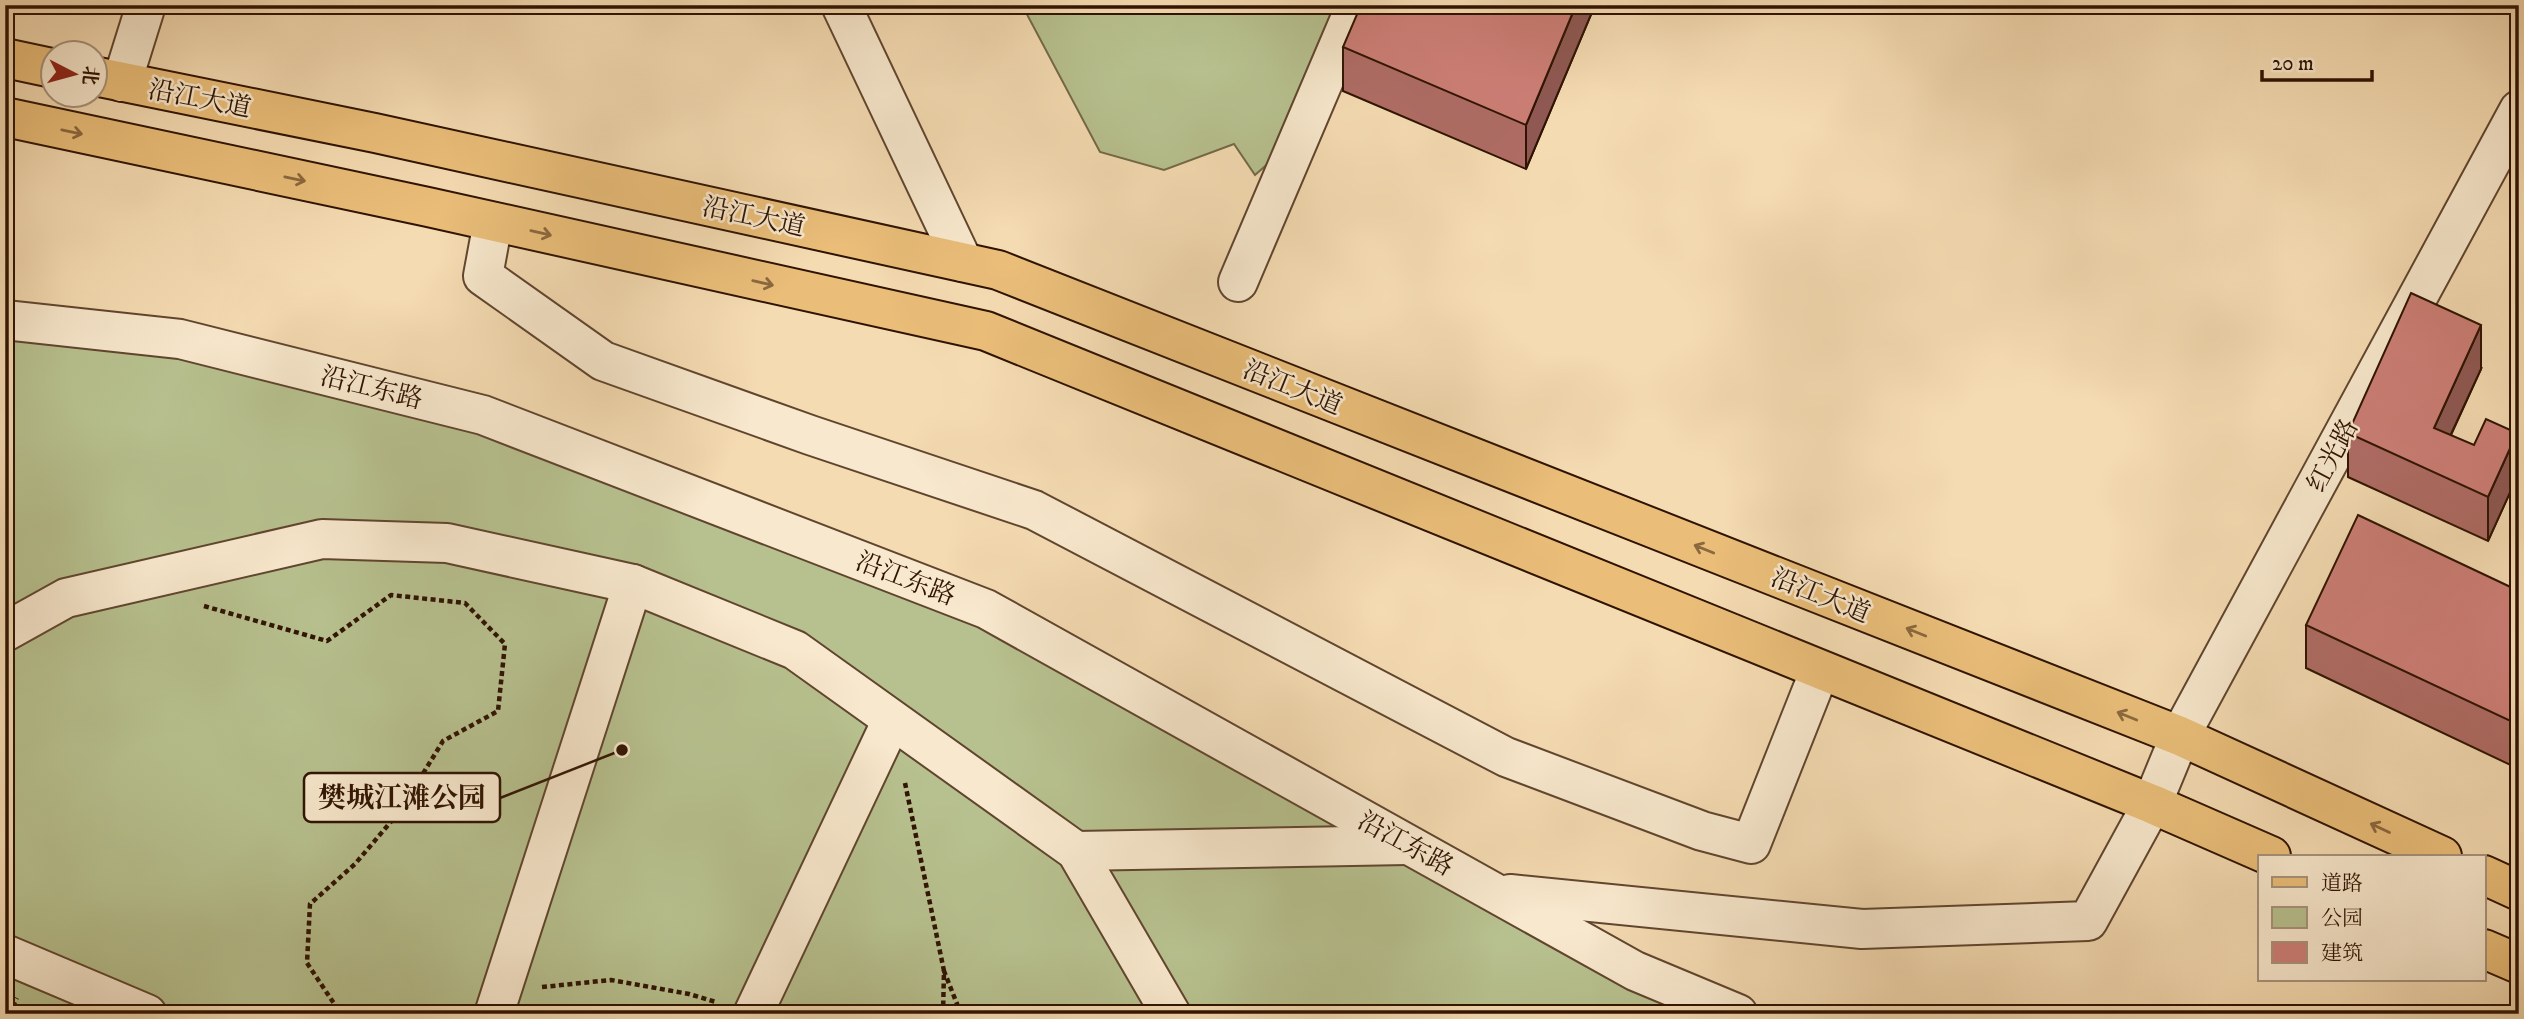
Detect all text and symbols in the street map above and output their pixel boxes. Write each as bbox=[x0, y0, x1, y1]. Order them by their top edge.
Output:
north arrow bbox=[38, 38, 108, 108]
scale bar bbox=[2262, 38, 2372, 82]
text: 20 m bbox=[2272, 51, 2314, 77]
text: 北 bbox=[77, 65, 102, 86]
street label: 沿江大道 bbox=[146, 73, 254, 126]
one-way arrow bbox=[60, 125, 83, 139]
one-way arrow bbox=[283, 172, 306, 186]
street label: 沿江大道 bbox=[699, 191, 808, 244]
one-way arrow bbox=[529, 226, 552, 240]
one-way arrow bbox=[751, 276, 774, 290]
street label: 沿江大道 bbox=[1238, 354, 1347, 423]
street label: 沿江东路 bbox=[317, 360, 426, 417]
street label: 红光路 bbox=[2300, 414, 2366, 498]
one-way arrow bbox=[1694, 541, 1716, 554]
street label: 沿江东路 bbox=[851, 545, 960, 613]
street label: 沿江大道 bbox=[1766, 562, 1875, 631]
one-way arrow bbox=[1905, 625, 1927, 638]
one-way arrow bbox=[2117, 708, 2139, 721]
callout: 樊城江滩公园 bbox=[304, 773, 500, 822]
text: 樊城江滩公园 bbox=[318, 781, 486, 816]
street label: 沿江东路 bbox=[1352, 805, 1459, 884]
one-way arrow bbox=[2370, 821, 2391, 834]
legend bbox=[2258, 855, 2486, 981]
text: 道路 bbox=[2321, 871, 2363, 897]
text: 公园 bbox=[2321, 906, 2363, 932]
text: 建筑 bbox=[2321, 941, 2363, 967]

